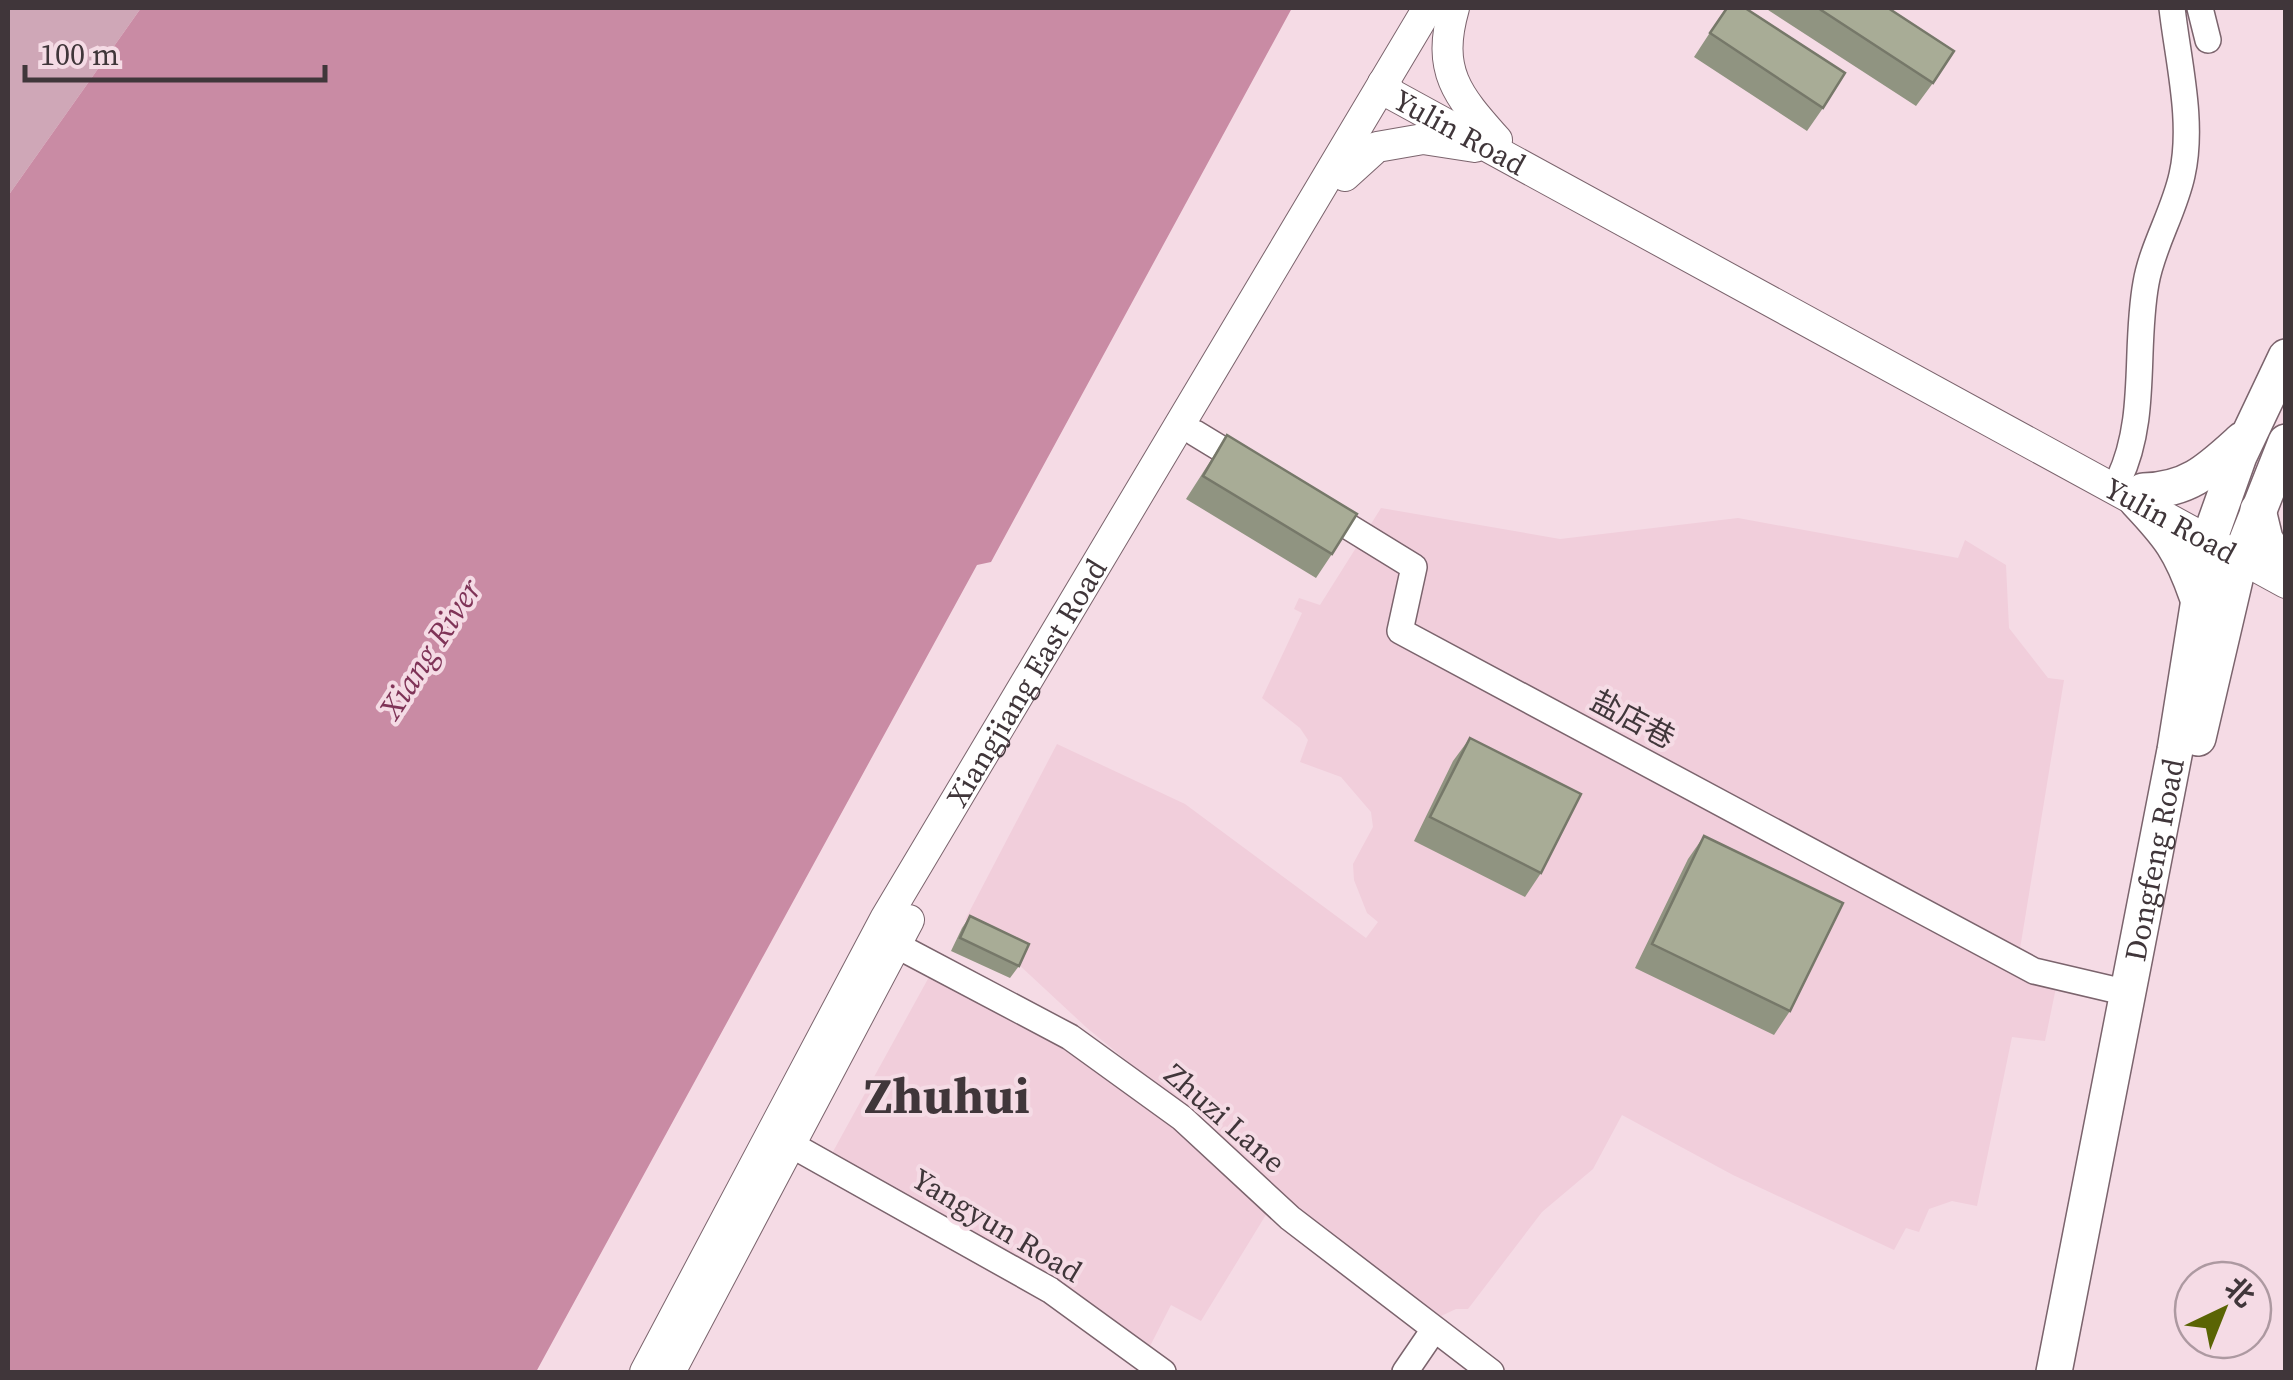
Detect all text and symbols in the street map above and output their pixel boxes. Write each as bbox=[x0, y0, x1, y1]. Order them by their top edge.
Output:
scale bar bbox=[25, 20, 325, 82]
text: 100 m bbox=[40, 34, 119, 75]
street label: Yulin Road bbox=[1386, 79, 1534, 184]
street label: Yulin Road bbox=[2097, 467, 2244, 573]
street label: Xiangjiang East Road bbox=[936, 551, 1116, 814]
water label: Xiang River bbox=[368, 569, 492, 728]
street label: 盐店巷 bbox=[1584, 680, 1682, 758]
street label: Dongfeng Road bbox=[2114, 755, 2193, 965]
street label: Zhuzi Lane bbox=[1156, 1054, 1294, 1182]
district label: Zhuhui bbox=[864, 1061, 1030, 1130]
street label: Yangyun Road bbox=[904, 1158, 1090, 1292]
north arrow bbox=[2173, 1260, 2273, 1360]
text: 北 bbox=[2217, 1268, 2263, 1315]

